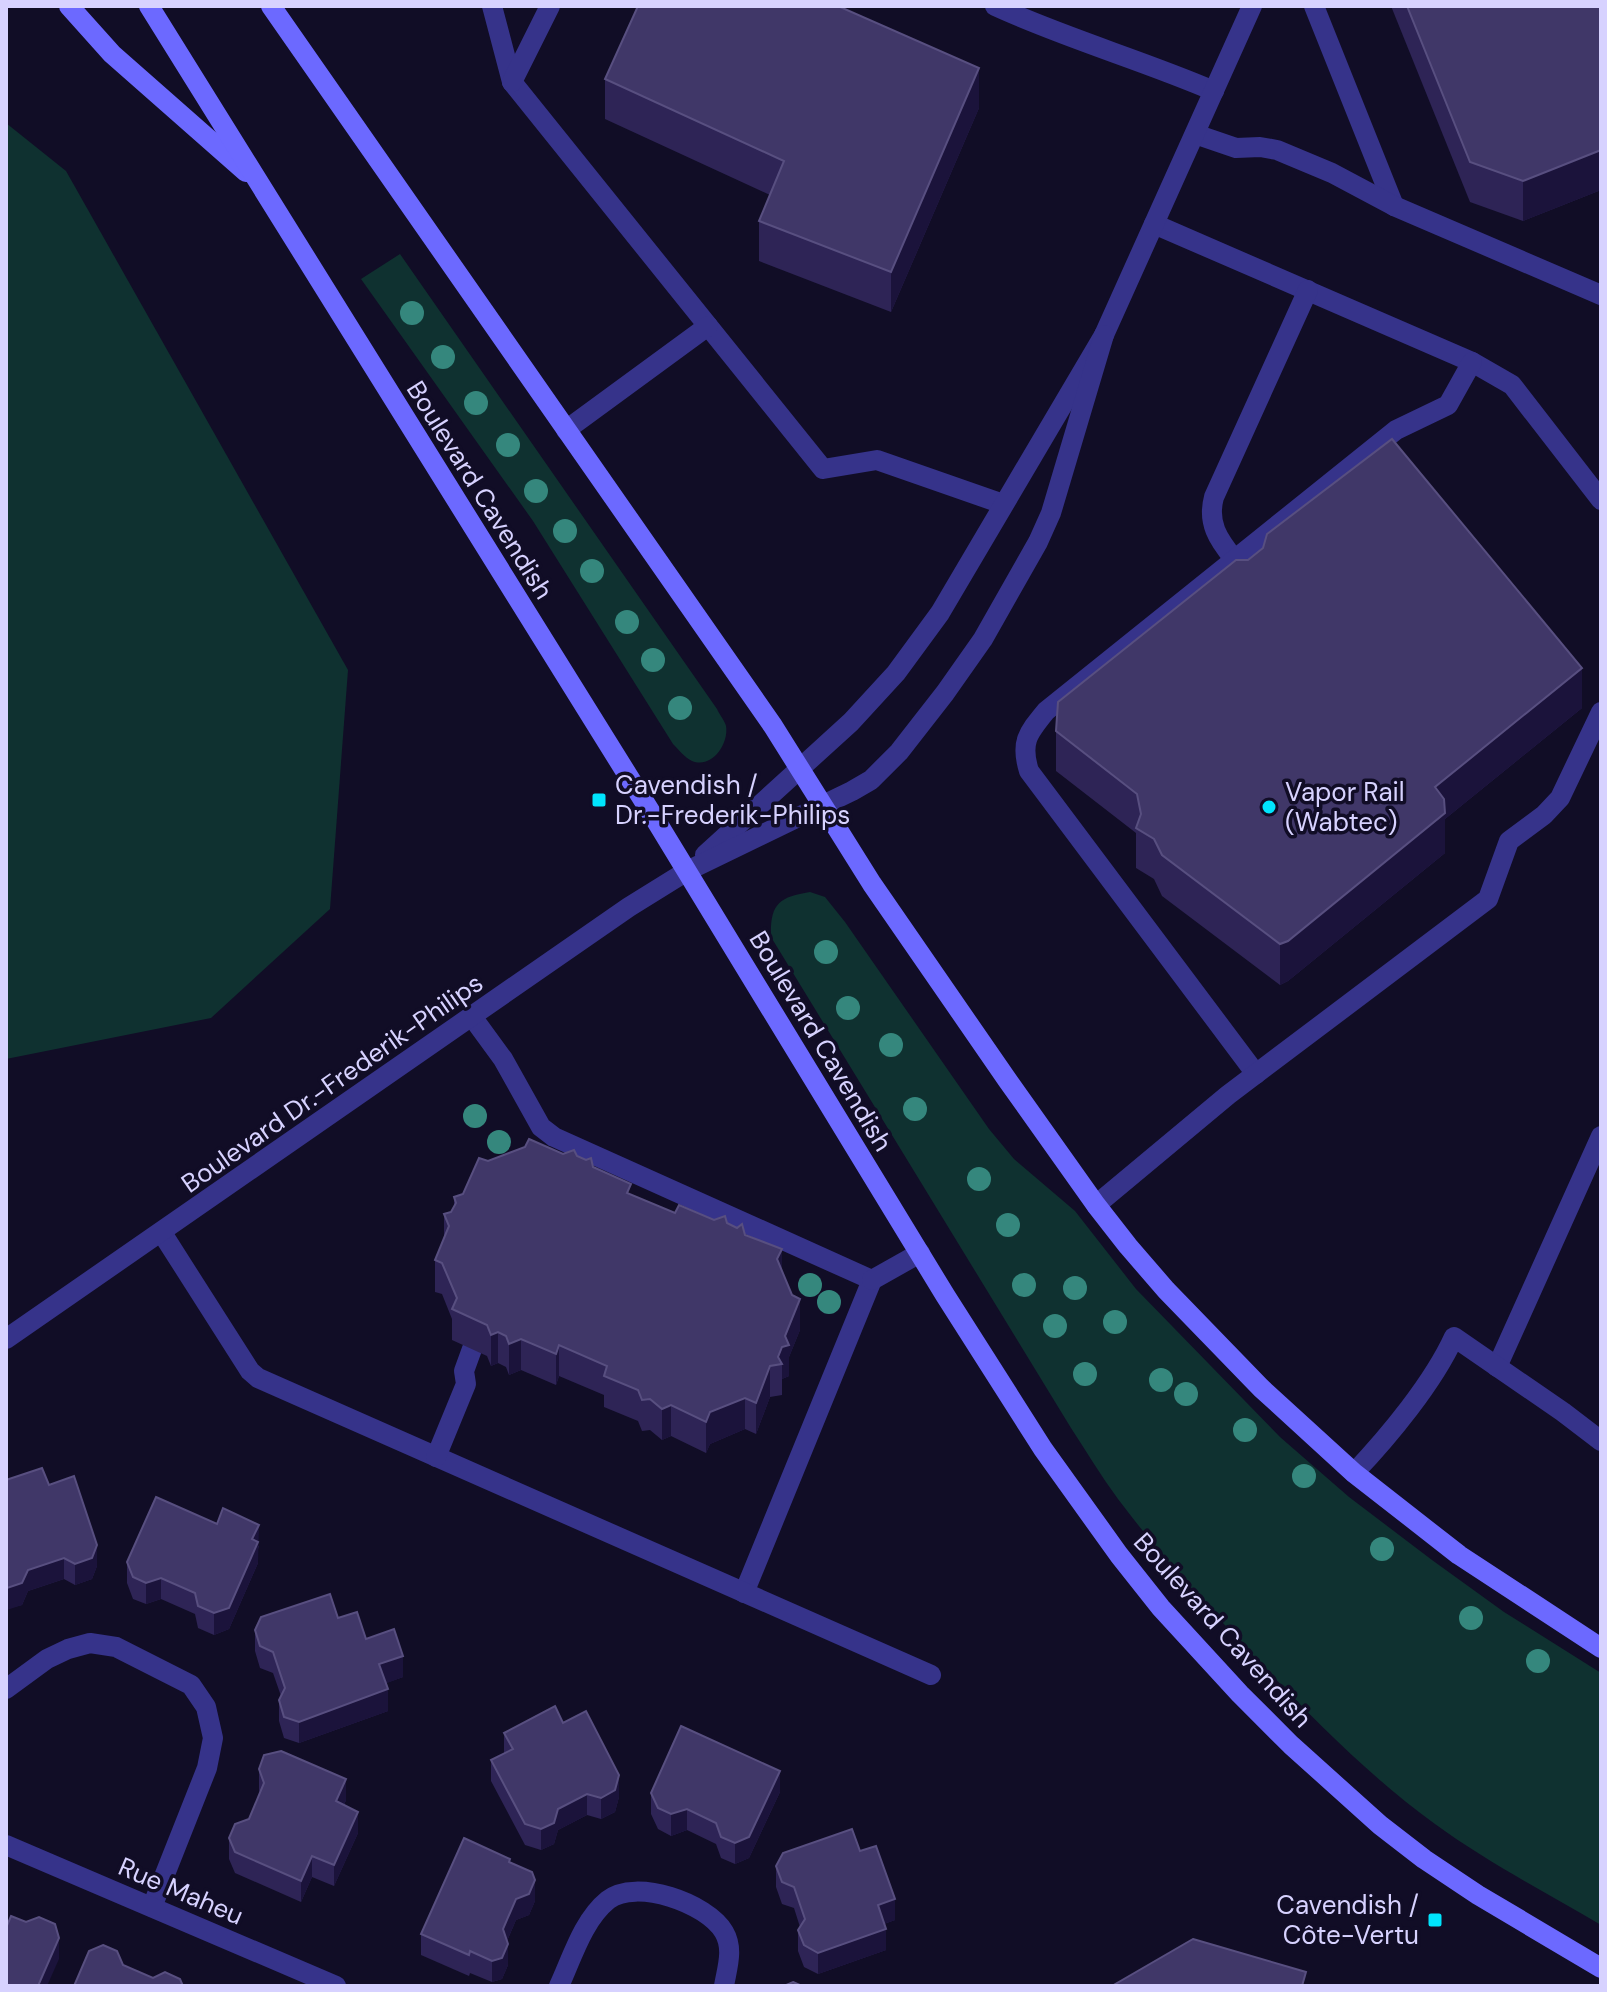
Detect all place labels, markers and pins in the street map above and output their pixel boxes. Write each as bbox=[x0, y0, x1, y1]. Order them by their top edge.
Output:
place label: Cavendish / Dr.-Frederik-Philips bbox=[615, 768, 850, 832]
place label: Vapor Rail (Wabtec) bbox=[1285, 775, 1405, 839]
marker: Cavendish / Dr.-Frederik-Philips bbox=[590, 791, 608, 809]
marker: Vapor Rail (Wabtec) bbox=[1260, 798, 1278, 816]
place label: Cavendish / Côte-Vertu bbox=[1276, 1888, 1419, 1952]
marker: Cavendish / Côte-Vertu bbox=[1426, 1911, 1444, 1929]

